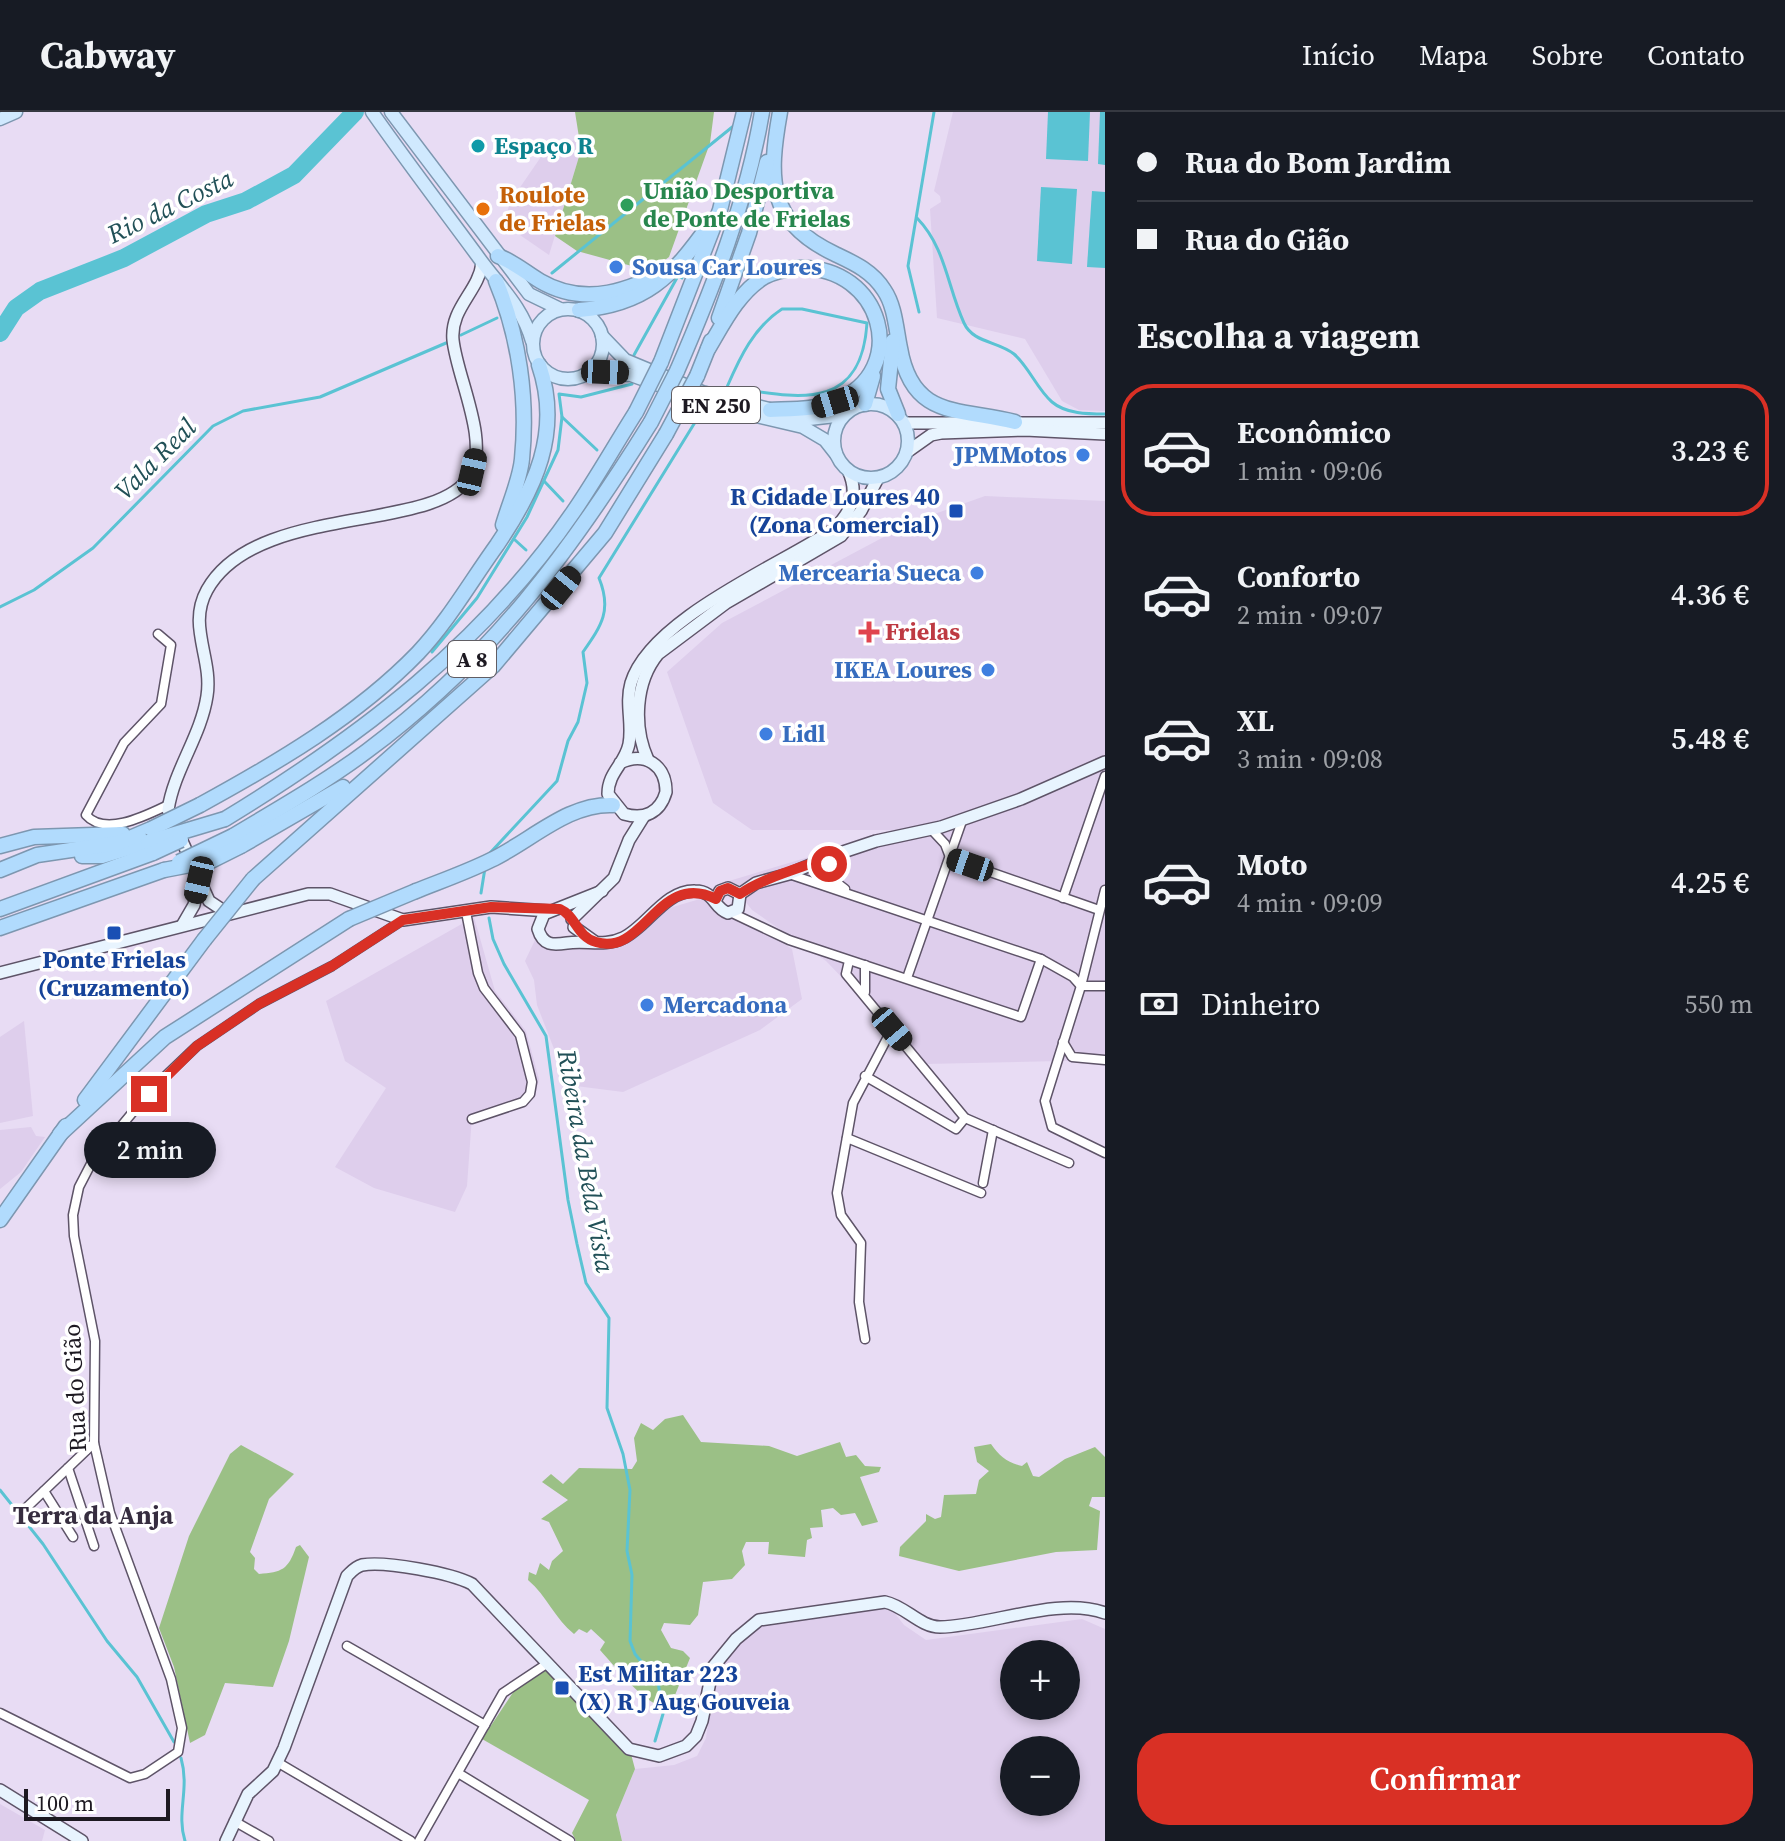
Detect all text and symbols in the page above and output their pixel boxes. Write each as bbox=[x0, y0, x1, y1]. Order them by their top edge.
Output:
text: Cabway bbox=[40, 29, 176, 81]
text: Início bbox=[1302, 36, 1375, 74]
text: Mapa bbox=[1419, 36, 1488, 74]
text: Sobre bbox=[1532, 36, 1603, 74]
text: Contato bbox=[1647, 36, 1745, 74]
place label: Espaço R bbox=[494, 129, 594, 162]
marker: Espaço R bbox=[469, 137, 487, 155]
text: Rua do Bom Jardim bbox=[1185, 142, 1451, 183]
water label: Rio da Costa bbox=[100, 160, 239, 252]
place label: União Desportiva de Ponte de Frielas bbox=[643, 174, 851, 235]
place label: Roulote de Frielas bbox=[499, 178, 606, 239]
marker: União Desportiva de Ponte de Frielas bbox=[618, 196, 636, 214]
marker: Roulote de Frielas bbox=[474, 200, 492, 218]
text: Rua do Gião bbox=[1185, 219, 1349, 260]
place label: Sousa Car Loures bbox=[632, 250, 822, 283]
marker: Sousa Car Loures bbox=[607, 258, 625, 276]
text: Escolha a viagem bbox=[1137, 311, 1420, 360]
car bbox=[581, 359, 629, 385]
car bbox=[809, 384, 861, 420]
road number: EN 250 bbox=[672, 387, 760, 423]
water label: Vala Real bbox=[106, 410, 204, 508]
text: Econômico bbox=[1237, 412, 1391, 453]
icon: car bbox=[1141, 414, 1213, 486]
text: 3.23 € bbox=[1671, 430, 1749, 471]
place label: JPMMotos bbox=[952, 438, 1067, 471]
car bbox=[455, 446, 489, 498]
marker: JPMMotos bbox=[1074, 446, 1092, 464]
text: 1 min · 09:06 bbox=[1237, 453, 1383, 489]
place label: R Cidade Loures 40 (Zona Comercial) bbox=[730, 480, 940, 541]
marker: R Cidade Loures 40 (Zona Comercial) bbox=[947, 502, 965, 520]
place label: Mercearia Sueca bbox=[778, 556, 961, 589]
text: Conforto bbox=[1237, 556, 1360, 597]
icon: car bbox=[1141, 558, 1213, 630]
car bbox=[537, 562, 585, 614]
marker: Mercearia Sueca bbox=[968, 564, 986, 582]
text: 4.36 € bbox=[1671, 574, 1749, 615]
text: 2 min · 09:07 bbox=[1237, 597, 1383, 633]
place label: Frielas bbox=[885, 615, 960, 648]
marker: Frielas bbox=[860, 623, 878, 641]
road number: A 8 bbox=[448, 641, 496, 677]
place label: IKEA Loures bbox=[834, 653, 972, 686]
marker: IKEA Loures bbox=[979, 661, 997, 679]
text: XL bbox=[1237, 700, 1274, 741]
icon: car bbox=[1141, 702, 1213, 774]
place label: Lidl bbox=[782, 717, 826, 750]
text: 5.48 € bbox=[1671, 718, 1749, 759]
marker: Lidl bbox=[757, 725, 775, 743]
text: 3 min · 09:08 bbox=[1237, 741, 1383, 777]
text: Moto bbox=[1237, 844, 1308, 885]
route start bbox=[811, 846, 847, 882]
car bbox=[943, 846, 997, 884]
icon: car bbox=[1141, 846, 1213, 918]
car bbox=[182, 854, 216, 906]
text: 4.25 € bbox=[1671, 862, 1749, 903]
text: 4 min · 09:09 bbox=[1237, 885, 1383, 921]
marker: Ponte Frielas (Cruzamento) bbox=[105, 924, 123, 942]
place label: Ponte Frielas (Cruzamento) bbox=[38, 943, 190, 1004]
icon: cash bbox=[1137, 982, 1181, 1026]
text: Dinheiro bbox=[1201, 984, 1321, 1025]
text: 550 m bbox=[1685, 986, 1753, 1022]
place label: Mercadona bbox=[663, 988, 787, 1021]
marker: Mercadona bbox=[638, 996, 656, 1014]
car bbox=[867, 1003, 917, 1055]
water label: Ribeira da Bela Vista bbox=[548, 1046, 623, 1276]
route end bbox=[131, 1076, 167, 1112]
callout: 2 min bbox=[83, 1122, 215, 1178]
text: 2 min bbox=[117, 1132, 183, 1168]
street label: Rua do Gião bbox=[55, 1323, 94, 1453]
district label: Terra da Anja bbox=[13, 1497, 174, 1533]
map controls bbox=[1000, 1640, 1080, 1816]
button: + bbox=[1000, 1640, 1080, 1720]
place label: Est Militar 223 (X) R J Aug Gouveia bbox=[578, 1657, 790, 1718]
marker: Est Militar 223 (X) R J Aug Gouveia bbox=[553, 1679, 571, 1697]
button: Confirmar bbox=[1137, 1733, 1753, 1825]
button: − bbox=[1000, 1736, 1080, 1816]
scale bar bbox=[24, 1785, 170, 1821]
text: 100 m bbox=[36, 1788, 94, 1818]

